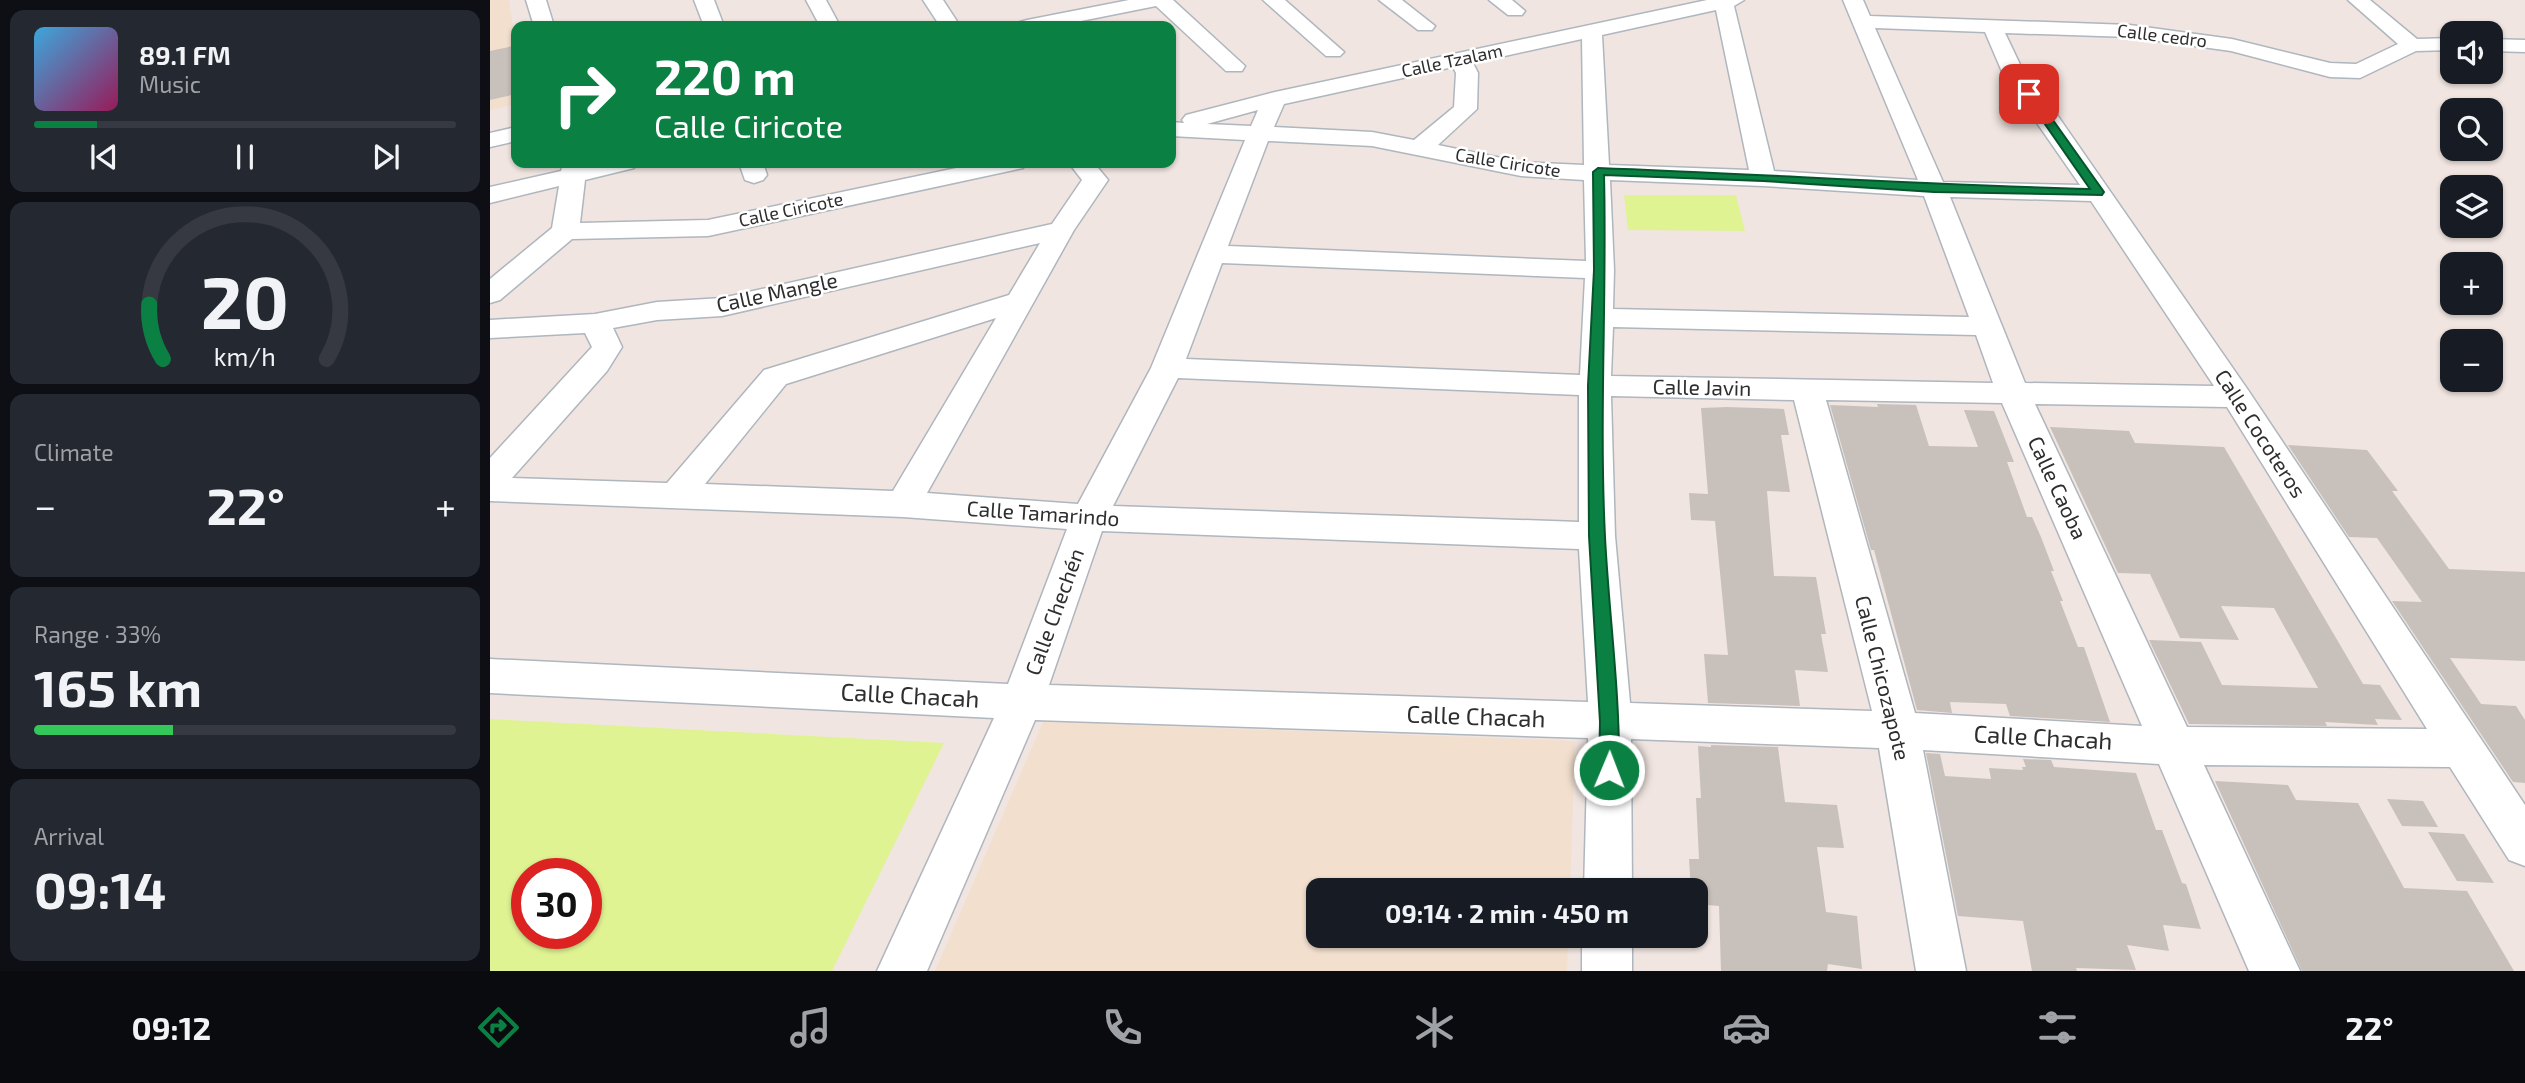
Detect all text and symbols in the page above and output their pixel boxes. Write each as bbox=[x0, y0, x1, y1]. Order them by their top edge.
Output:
street label: Calle cedro bbox=[2116, 19, 2208, 51]
map controls bbox=[2440, 21, 2503, 392]
button: sound bbox=[2440, 21, 2503, 84]
text: 89.1 FM bbox=[139, 39, 231, 70]
street label: Calle Tzalam bbox=[1399, 39, 1504, 81]
text: 220 m bbox=[654, 46, 796, 105]
icon: right bbox=[539, 49, 630, 140]
pin bbox=[1999, 64, 2059, 124]
text: Music bbox=[139, 70, 201, 98]
icon: arrive bbox=[2010, 75, 2048, 113]
button: search bbox=[2440, 98, 2503, 161]
text: Calle Ciricote bbox=[654, 106, 843, 144]
icon: previous bbox=[85, 138, 123, 176]
icon: pause bbox=[226, 138, 264, 176]
icon: next bbox=[367, 138, 405, 176]
street label: Calle Ciricote bbox=[1454, 143, 1562, 181]
button: layers bbox=[2440, 175, 2503, 238]
street label: Calle Ciricote bbox=[737, 187, 845, 231]
button: + bbox=[2440, 252, 2503, 315]
text: 20 bbox=[201, 257, 289, 345]
street label: Calle Mangle bbox=[714, 266, 840, 317]
button: − bbox=[2440, 329, 2503, 392]
text: km/h bbox=[214, 341, 276, 371]
street label: Calle Cocoteros bbox=[2211, 364, 2312, 502]
street label: Calle Javin bbox=[1652, 373, 1752, 400]
street label: Calle Caoba bbox=[2024, 432, 2093, 543]
text: Climate bbox=[34, 438, 114, 466]
text: 22° bbox=[206, 473, 285, 535]
text: − bbox=[34, 482, 56, 528]
text: + bbox=[435, 482, 456, 528]
street label: Calle Tamarindo bbox=[966, 495, 1120, 530]
street label: Calle Chechén bbox=[1019, 545, 1088, 678]
street label: Calle Chicozapote bbox=[1851, 593, 1916, 763]
text: Range · 33% bbox=[34, 620, 161, 648]
text: 165 km bbox=[34, 655, 202, 717]
street label: Calle Chacah bbox=[840, 676, 980, 713]
street label: Calle Chacah bbox=[1406, 699, 1546, 732]
street label: Calle Chacah bbox=[1973, 718, 2113, 755]
position arrow bbox=[1572, 733, 1646, 807]
text: Arrival bbox=[34, 822, 104, 850]
text: 09:14 bbox=[34, 857, 166, 919]
speed limit sign: 30 bbox=[511, 858, 602, 949]
text: 09:14 · 2 min · 450 m bbox=[1385, 897, 1629, 928]
icon: directions bbox=[474, 1003, 523, 1052]
icon: music bbox=[786, 1003, 835, 1052]
icon: phone bbox=[1098, 1003, 1147, 1052]
icon: climate bbox=[1410, 1003, 1459, 1052]
icon: car bbox=[1722, 1003, 1771, 1052]
icon: filters bbox=[2033, 1003, 2082, 1052]
text: 09:12 bbox=[131, 1008, 211, 1046]
text: 22° bbox=[2345, 1008, 2393, 1046]

